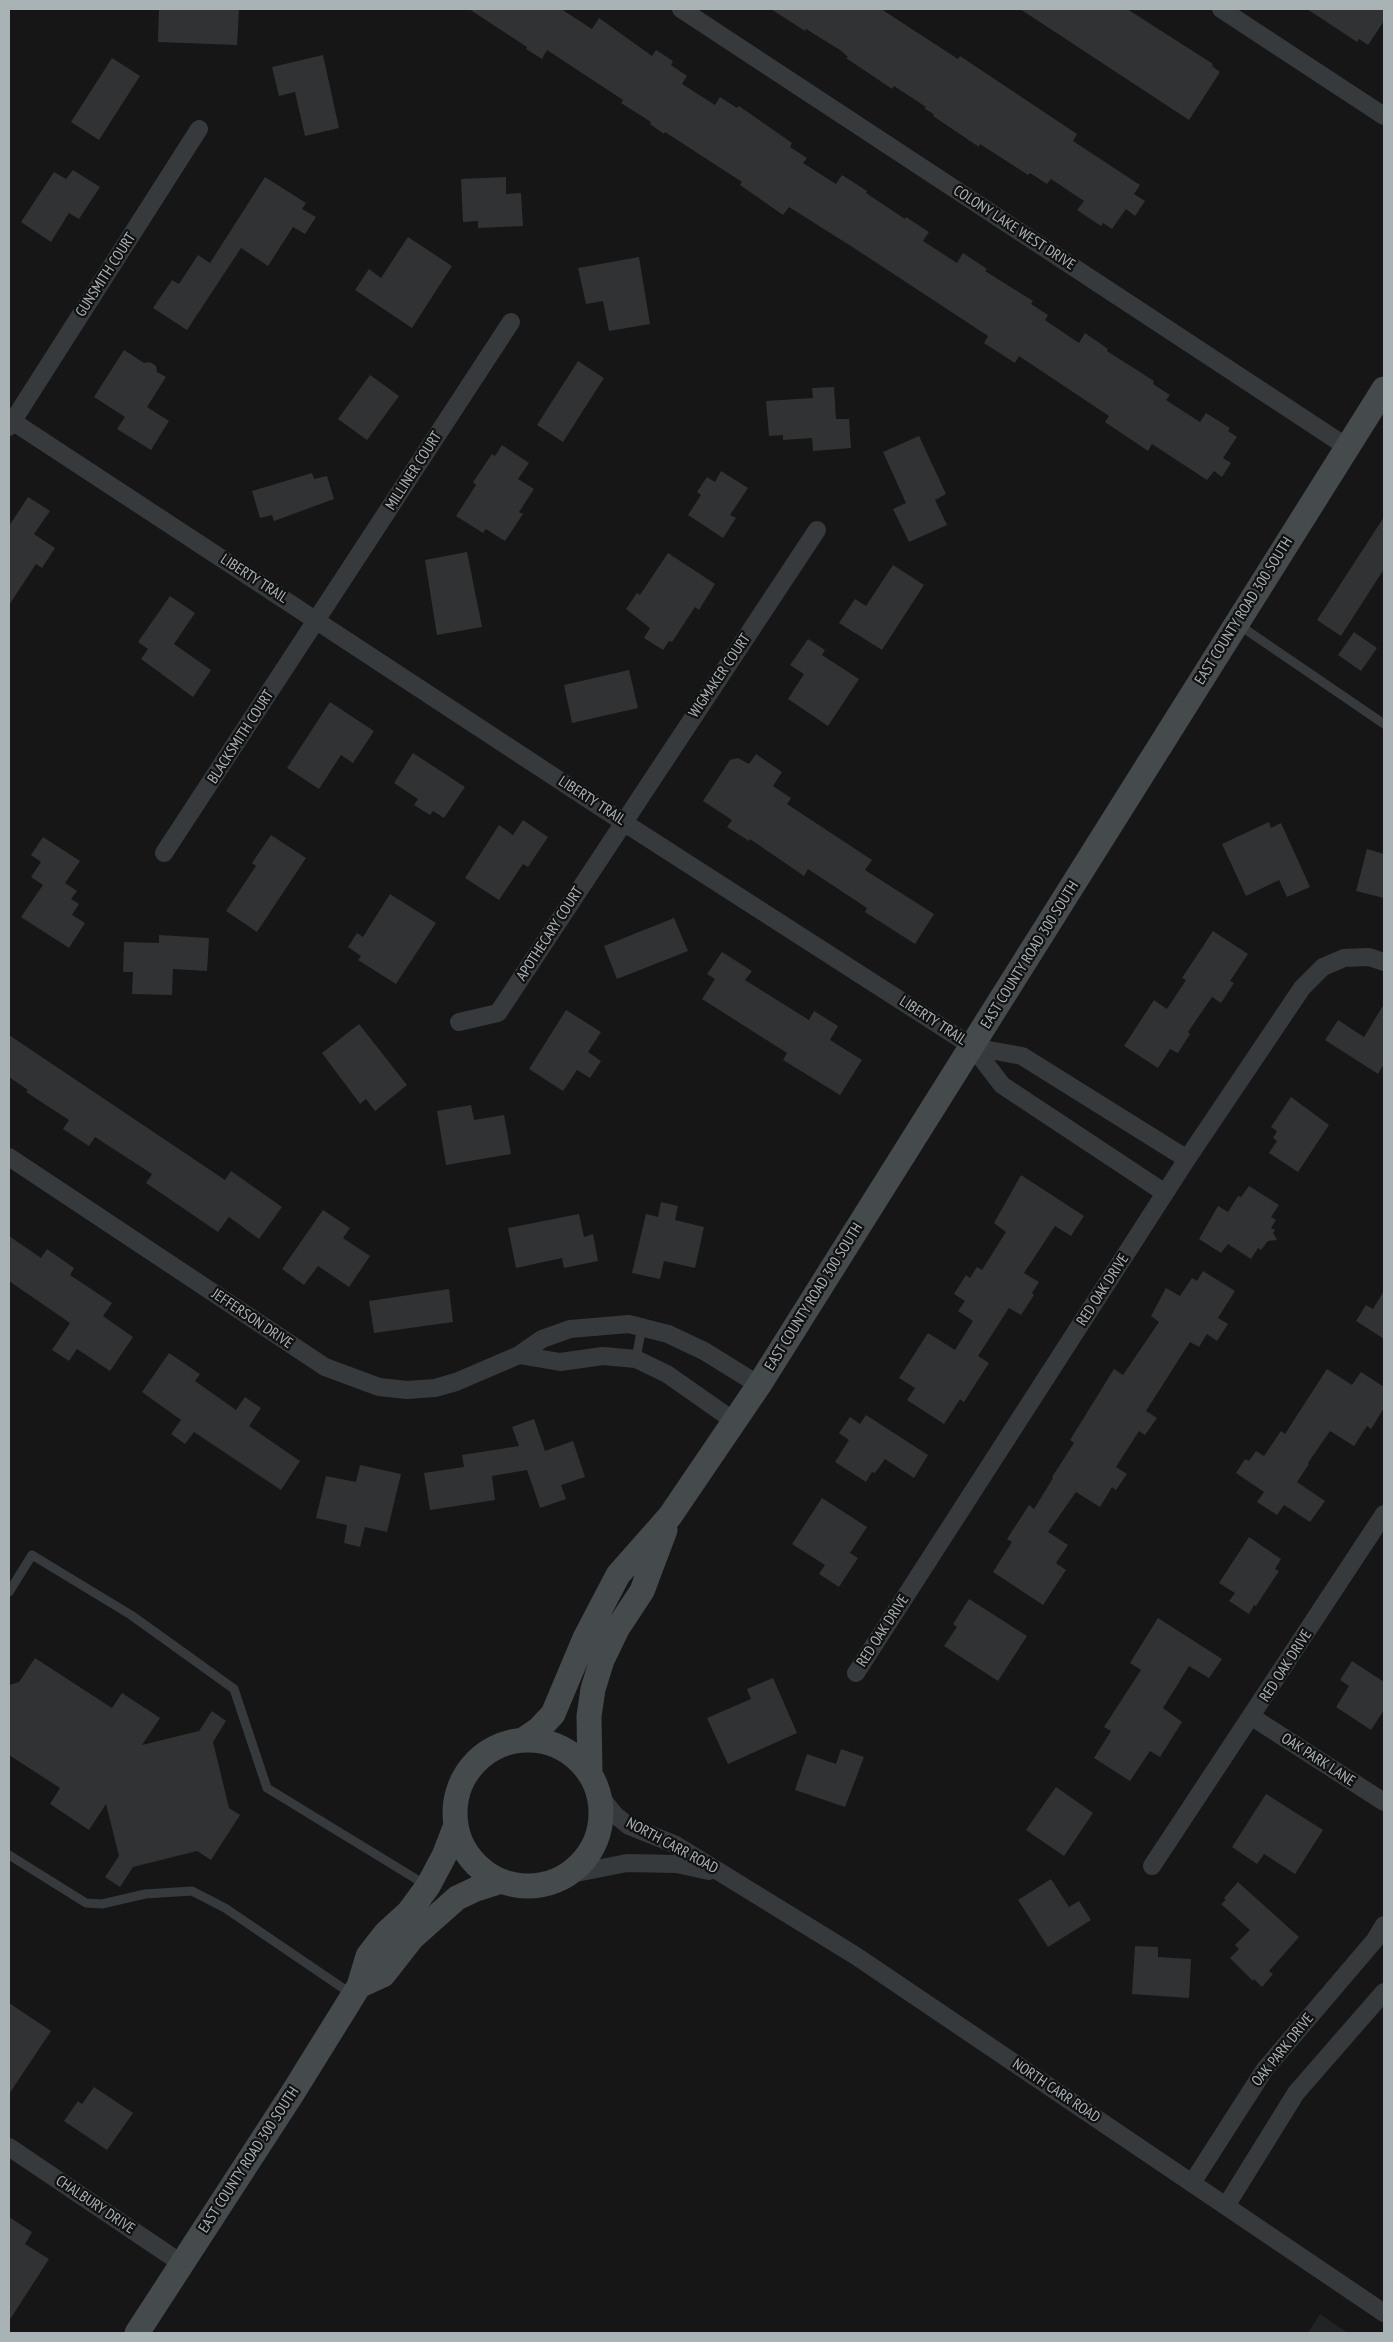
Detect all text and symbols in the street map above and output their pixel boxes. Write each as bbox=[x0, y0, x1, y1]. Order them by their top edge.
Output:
street label: COLONY LAKE WEST DRIVE bbox=[950, 182, 1078, 274]
street label: GUNSMITH COURT bbox=[72, 230, 140, 320]
street label: MILLINER COURT bbox=[382, 428, 446, 514]
street label: EAST COUNTY ROAD 300 SOUTH bbox=[1191, 534, 1297, 688]
street label: LIBERTY TRAIL bbox=[217, 551, 291, 607]
street label: WIGMAKER COURT bbox=[685, 631, 755, 721]
street label: BLACKSMITH COURT bbox=[204, 687, 278, 787]
street label: LIBERTY TRAIL bbox=[555, 773, 629, 829]
street label: EAST COUNTY ROAD 300 SOUTH bbox=[977, 878, 1083, 1032]
street label: APOTHECARY COURT bbox=[513, 884, 587, 984]
street label: LIBERTY TRAIL bbox=[896, 993, 970, 1049]
street label: EAST COUNTY ROAD 300 SOUTH bbox=[761, 1220, 867, 1374]
street label: RED OAK DRIVE bbox=[1073, 1251, 1133, 1329]
street label: JEFFERSON DRIVE bbox=[208, 1285, 296, 1353]
street label: RED OAK DRIVE bbox=[853, 1592, 913, 1670]
street label: RED OAK DRIVE bbox=[1256, 1627, 1316, 1705]
street label: OAK PARK LANE bbox=[1278, 1729, 1358, 1791]
street label: NORTH CARR ROAD bbox=[623, 1814, 721, 1878]
street label: OAK PARK DRIVE bbox=[1248, 2010, 1318, 2090]
street label: NORTH CARR ROAD bbox=[1009, 2055, 1103, 2127]
street label: EAST COUNTY ROAD 300 SOUTH bbox=[195, 2084, 303, 2236]
street label: CHALBURY DRIVE bbox=[52, 2172, 138, 2238]

